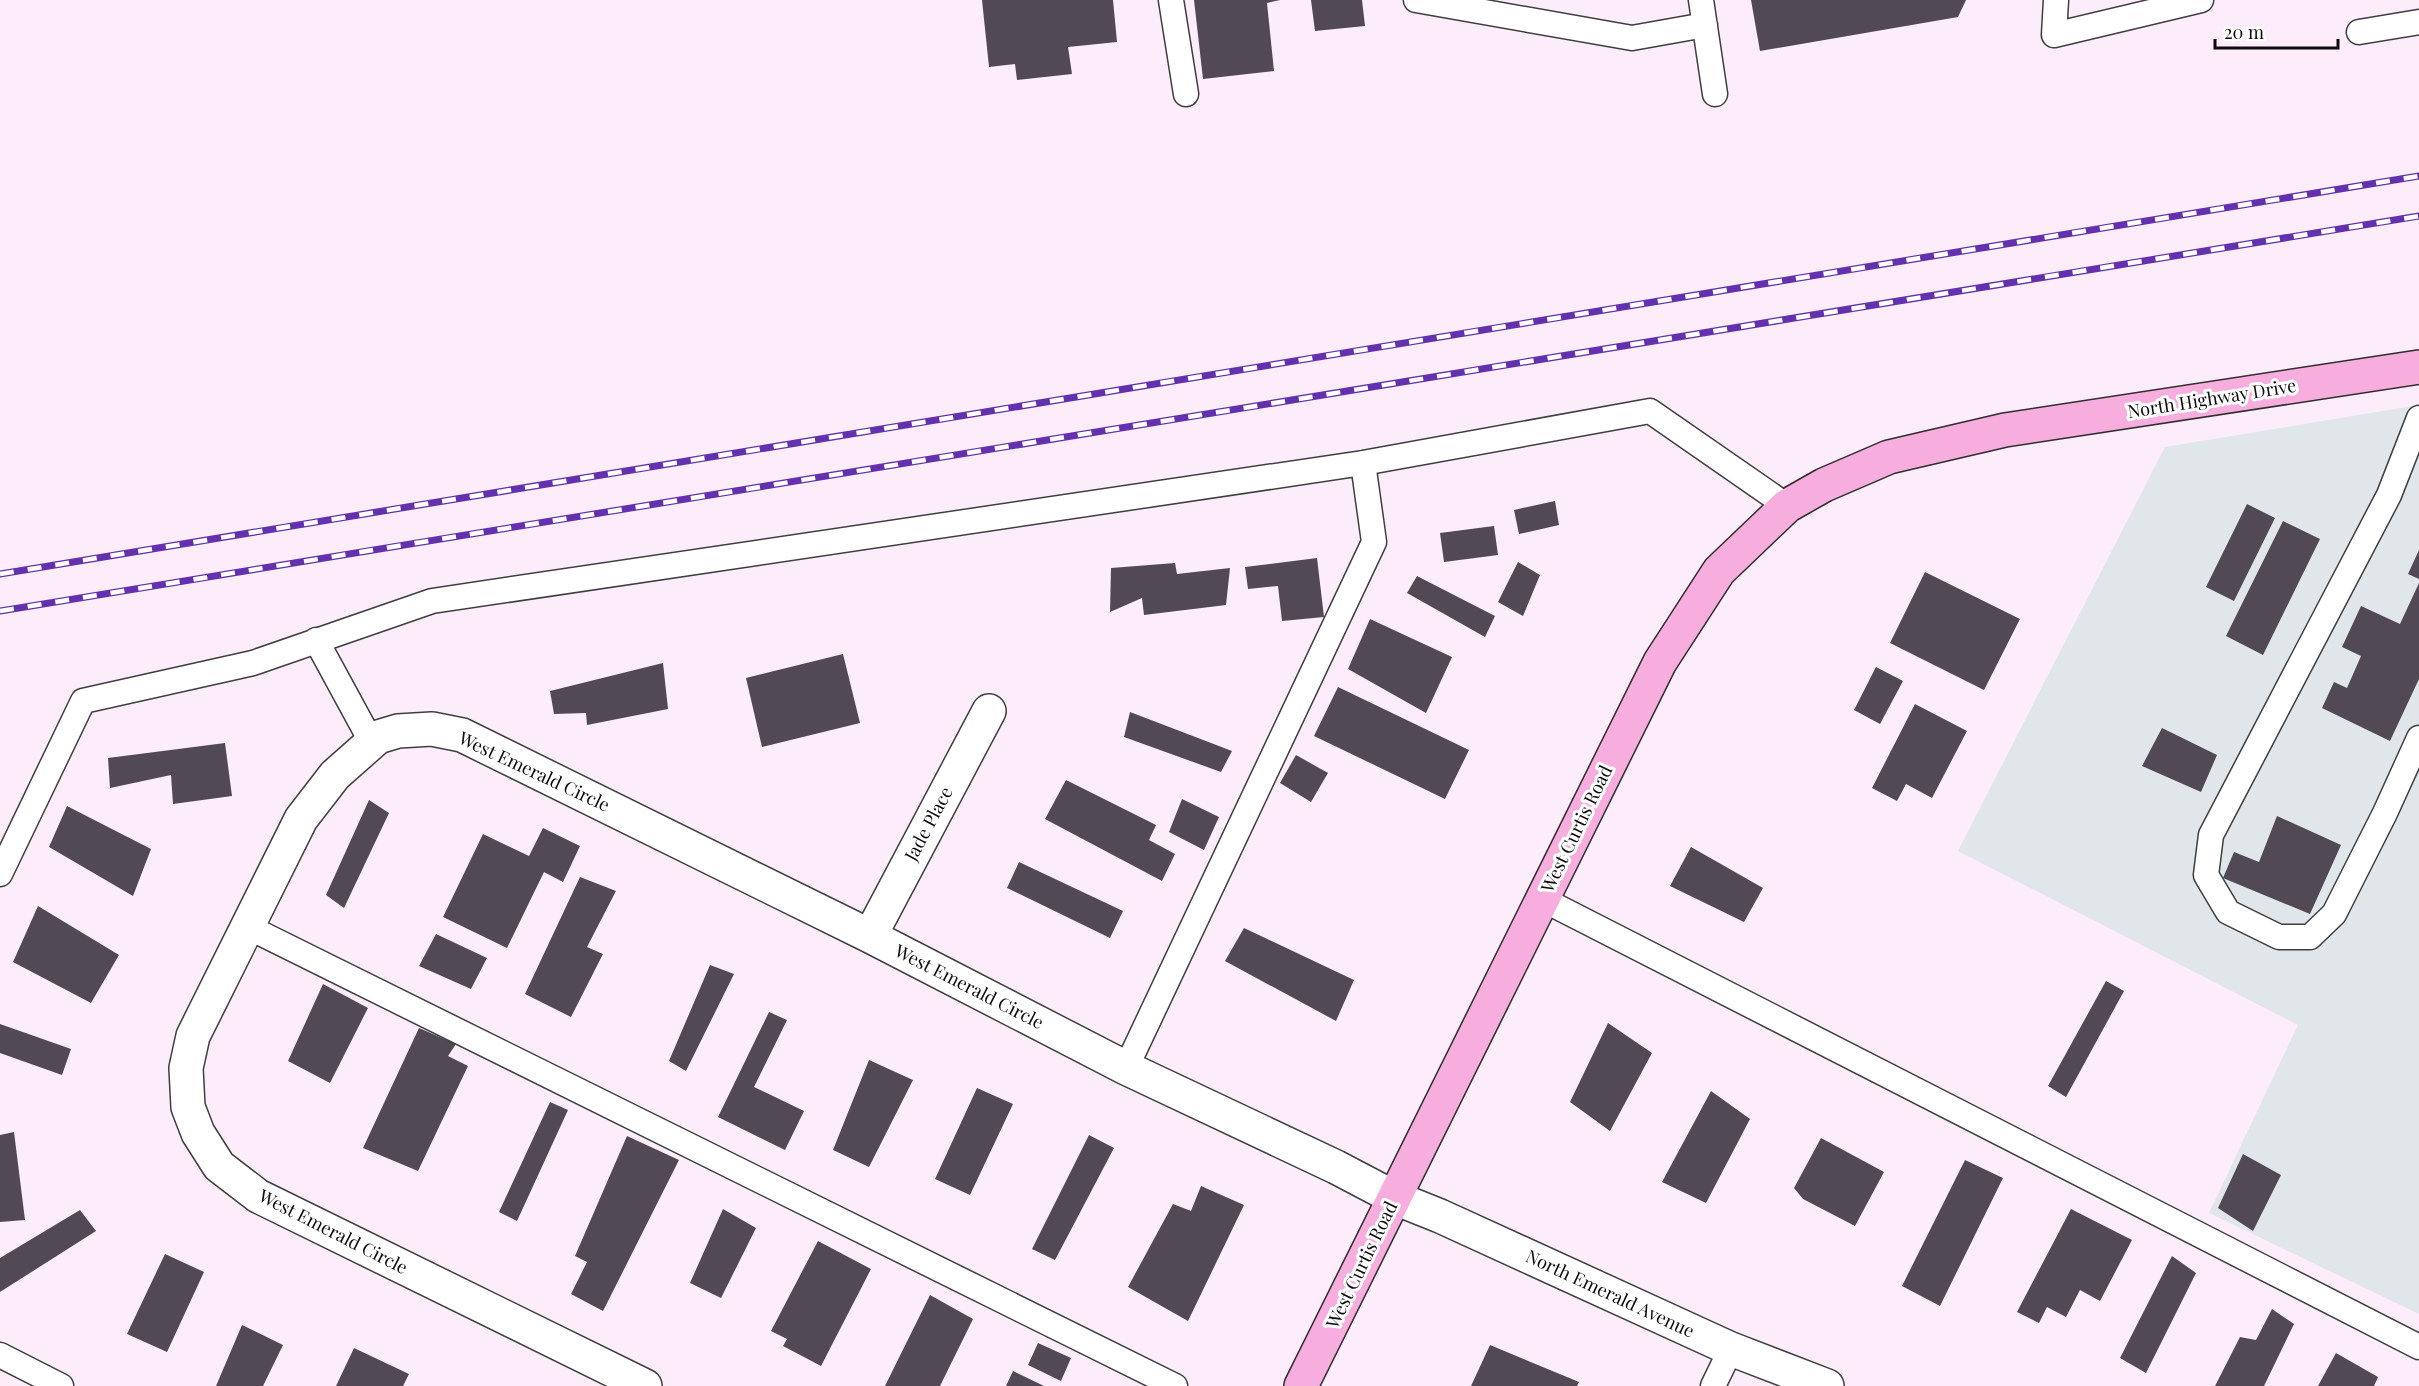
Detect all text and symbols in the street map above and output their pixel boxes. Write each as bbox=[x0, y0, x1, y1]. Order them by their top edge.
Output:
scale bar bbox=[2215, 12, 2338, 50]
text: 20 m bbox=[2224, 20, 2264, 44]
street label: North Highway Drive bbox=[2126, 373, 2298, 423]
street label: West Emerald Circle bbox=[454, 725, 614, 817]
street label: West Curtis Road bbox=[1534, 760, 1618, 897]
street label: Jade Place bbox=[898, 782, 958, 866]
street label: West Emerald Circle bbox=[890, 938, 1048, 1034]
street label: West Emerald Circle bbox=[254, 1183, 412, 1279]
street label: West Curtis Road bbox=[1319, 1196, 1403, 1333]
street label: North Emerald Avenue bbox=[1522, 1243, 1699, 1343]

